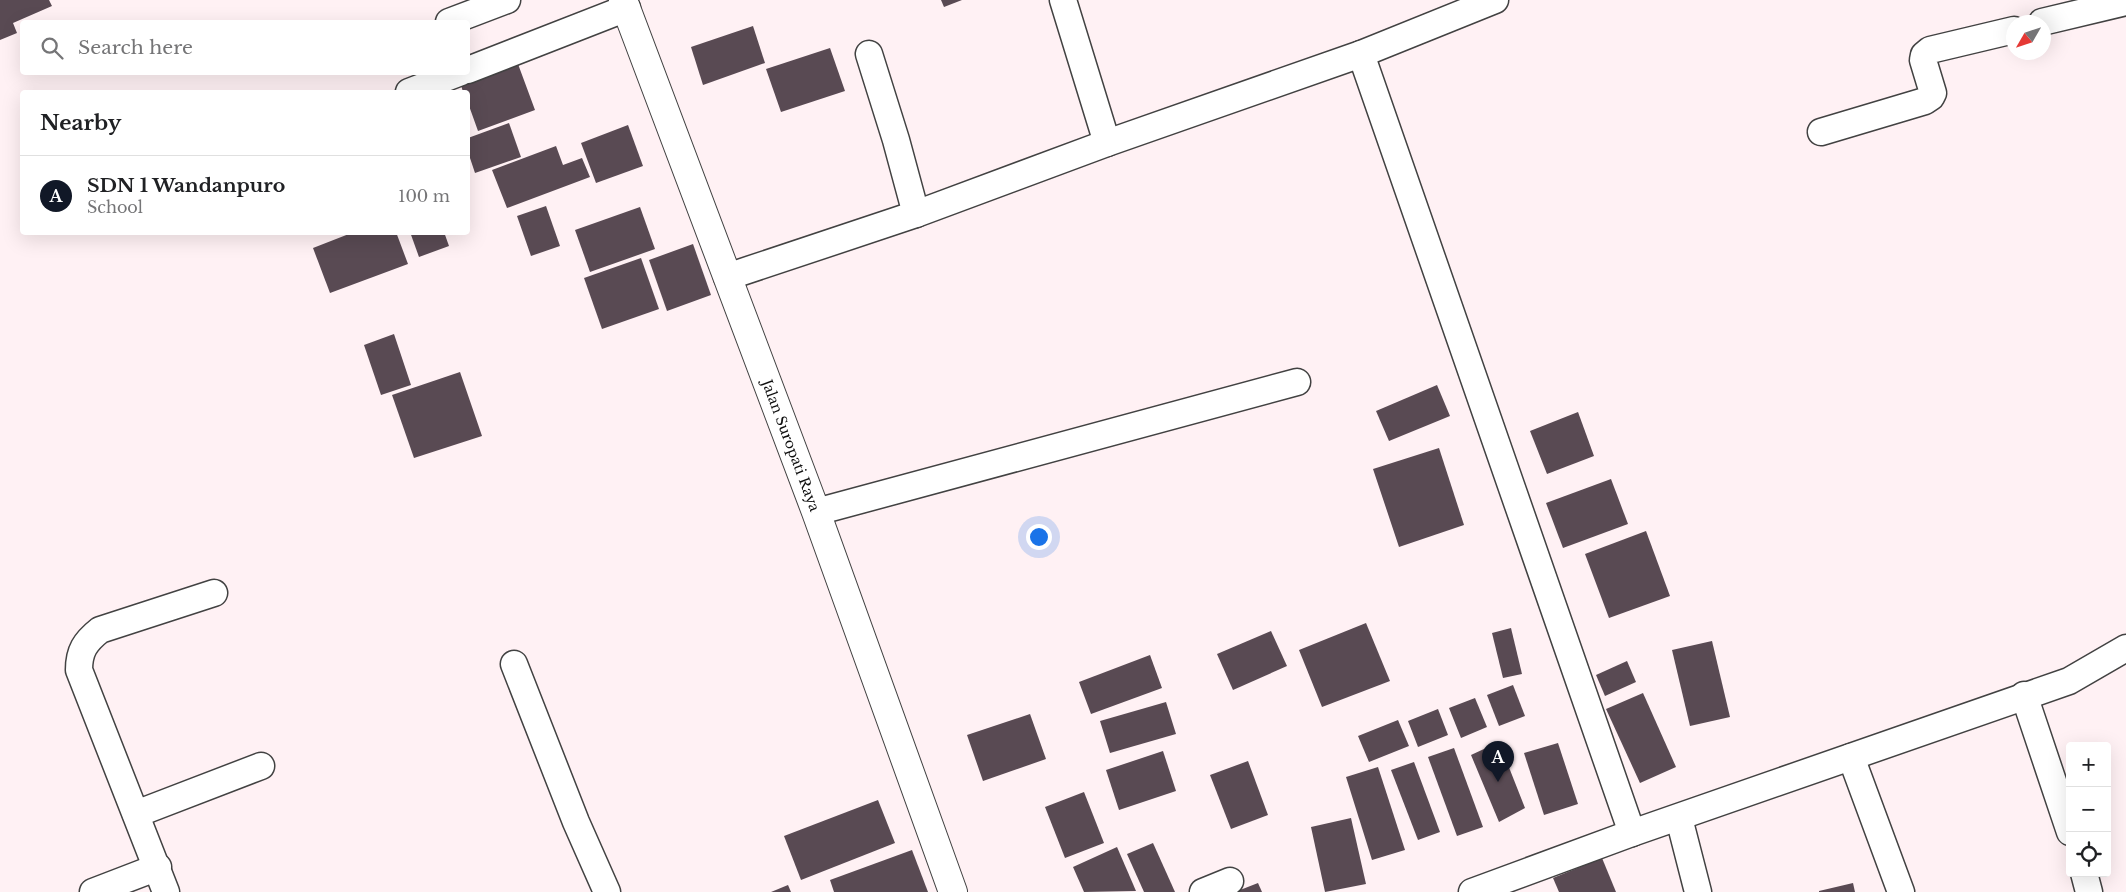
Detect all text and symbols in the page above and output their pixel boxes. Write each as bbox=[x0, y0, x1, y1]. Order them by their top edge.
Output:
north arrow bbox=[2006, 15, 2051, 60]
search box bbox=[20, 20, 470, 75]
icon: search bbox=[38, 34, 66, 62]
text: Search here bbox=[78, 36, 193, 59]
text: Nearby bbox=[40, 110, 121, 136]
text: SDN 1 Wandanpuro bbox=[87, 174, 285, 197]
text: A bbox=[50, 186, 62, 206]
text: 100 m bbox=[398, 186, 450, 206]
text: School bbox=[87, 197, 143, 217]
street label: Jalan Suropati Raya bbox=[757, 375, 824, 514]
your location bbox=[1026, 524, 1052, 550]
pin: A bbox=[1482, 741, 1514, 782]
map controls bbox=[2066, 742, 2111, 877]
button: + bbox=[2066, 742, 2111, 787]
button: − bbox=[2066, 787, 2111, 832]
button: locate bbox=[2066, 832, 2111, 877]

